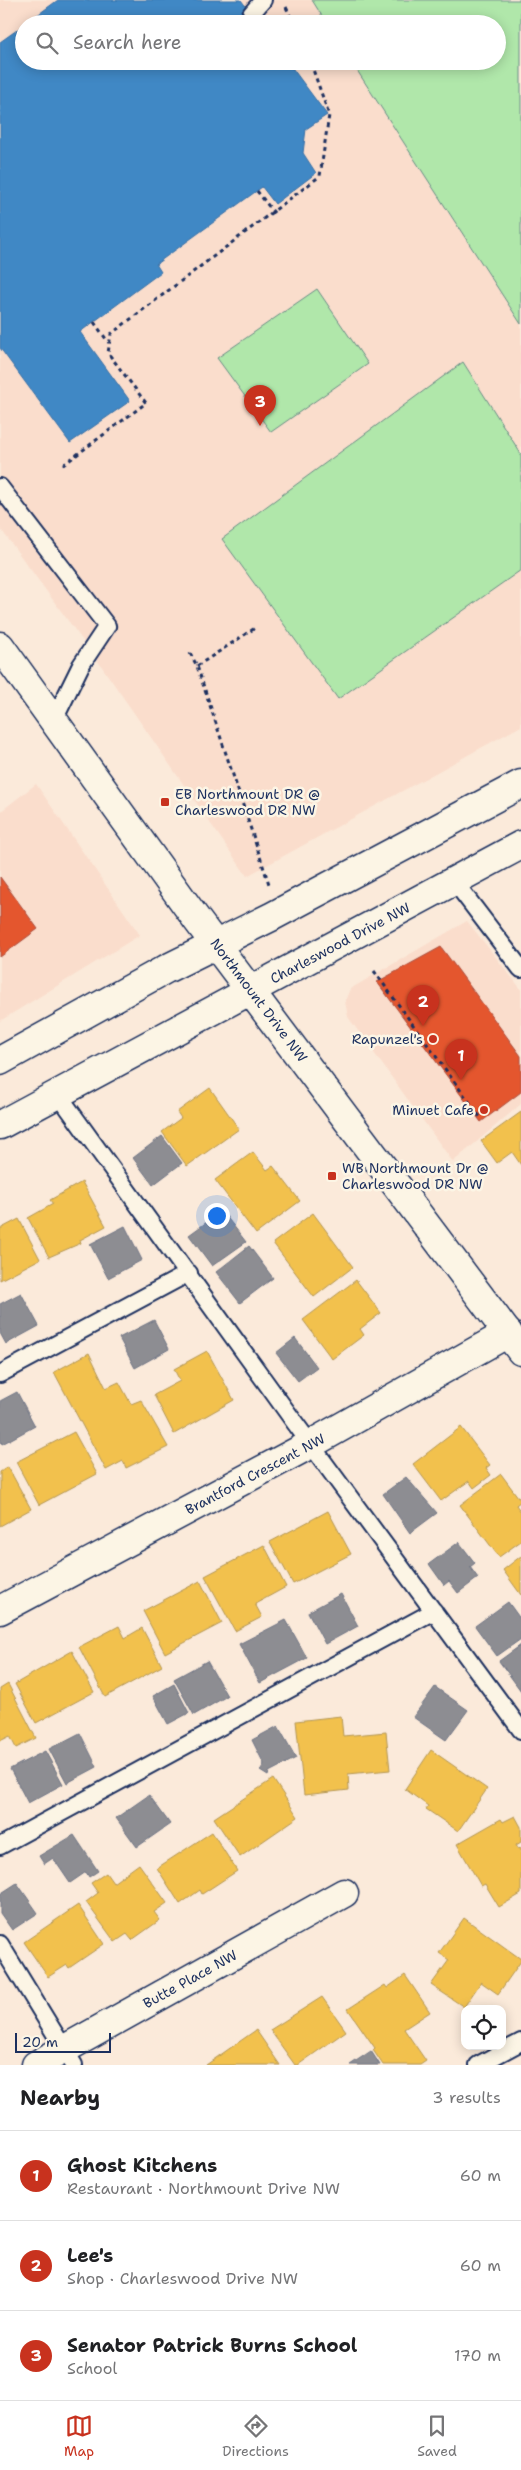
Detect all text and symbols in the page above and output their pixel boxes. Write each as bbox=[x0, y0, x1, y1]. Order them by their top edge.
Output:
search box bbox=[15, 15, 506, 70]
icon: search bbox=[33, 29, 61, 57]
text: Search here bbox=[73, 30, 182, 55]
pin: 3 bbox=[244, 385, 276, 426]
place label: EB Northmount DR @ Charleswood DR NW bbox=[175, 785, 320, 819]
marker: EB Northmount DR @ Charleswood DR NW bbox=[159, 796, 171, 808]
street label: Charleswood Drive NW bbox=[267, 898, 413, 988]
street label: Northmount Drive NW bbox=[207, 934, 311, 1066]
pin: 2 bbox=[407, 985, 439, 1026]
place label: Rapunzel's bbox=[352, 1030, 423, 1048]
marker: Rapunzel's bbox=[427, 1033, 439, 1045]
pin: 1 bbox=[445, 1039, 477, 1080]
place label: Minuet Cafe bbox=[392, 1101, 474, 1119]
marker: Minuet Cafe bbox=[478, 1104, 490, 1116]
place label: WB Northmount Dr @ Charleswood DR NW bbox=[342, 1159, 489, 1193]
marker: WB Northmount Dr @ Charleswood DR NW bbox=[326, 1170, 338, 1182]
your location bbox=[204, 1203, 230, 1229]
street label: Brantford Crescent NW bbox=[182, 1429, 328, 1519]
street label: Butte Place NW bbox=[140, 1946, 240, 2012]
map controls bbox=[461, 2005, 506, 2050]
button: locate bbox=[461, 2005, 506, 2050]
scale bar bbox=[15, 2030, 111, 2053]
text: 20 m bbox=[22, 2033, 58, 2051]
text: Nearby bbox=[20, 2084, 100, 2112]
text: 3 results bbox=[432, 2087, 501, 2108]
text: Ghost Kitchens bbox=[67, 2153, 217, 2178]
text: 1 bbox=[32, 2165, 40, 2186]
text: 60 m bbox=[460, 2165, 501, 2186]
text: Restaurant · Northmount Drive NW bbox=[67, 2178, 340, 2199]
text: Lee's bbox=[67, 2243, 113, 2268]
text: 2 bbox=[30, 2255, 42, 2276]
text: 60 m bbox=[460, 2255, 501, 2276]
text: Shop · Charleswood Drive NW bbox=[67, 2268, 298, 2289]
text: Senator Patrick Burns School bbox=[67, 2333, 357, 2358]
text: 3 bbox=[30, 2345, 42, 2366]
text: 170 m bbox=[454, 2345, 501, 2366]
text: School bbox=[67, 2358, 117, 2379]
tab: Map bbox=[64, 2412, 94, 2460]
tab: Directions bbox=[222, 2412, 289, 2460]
tab: Saved bbox=[417, 2412, 457, 2460]

